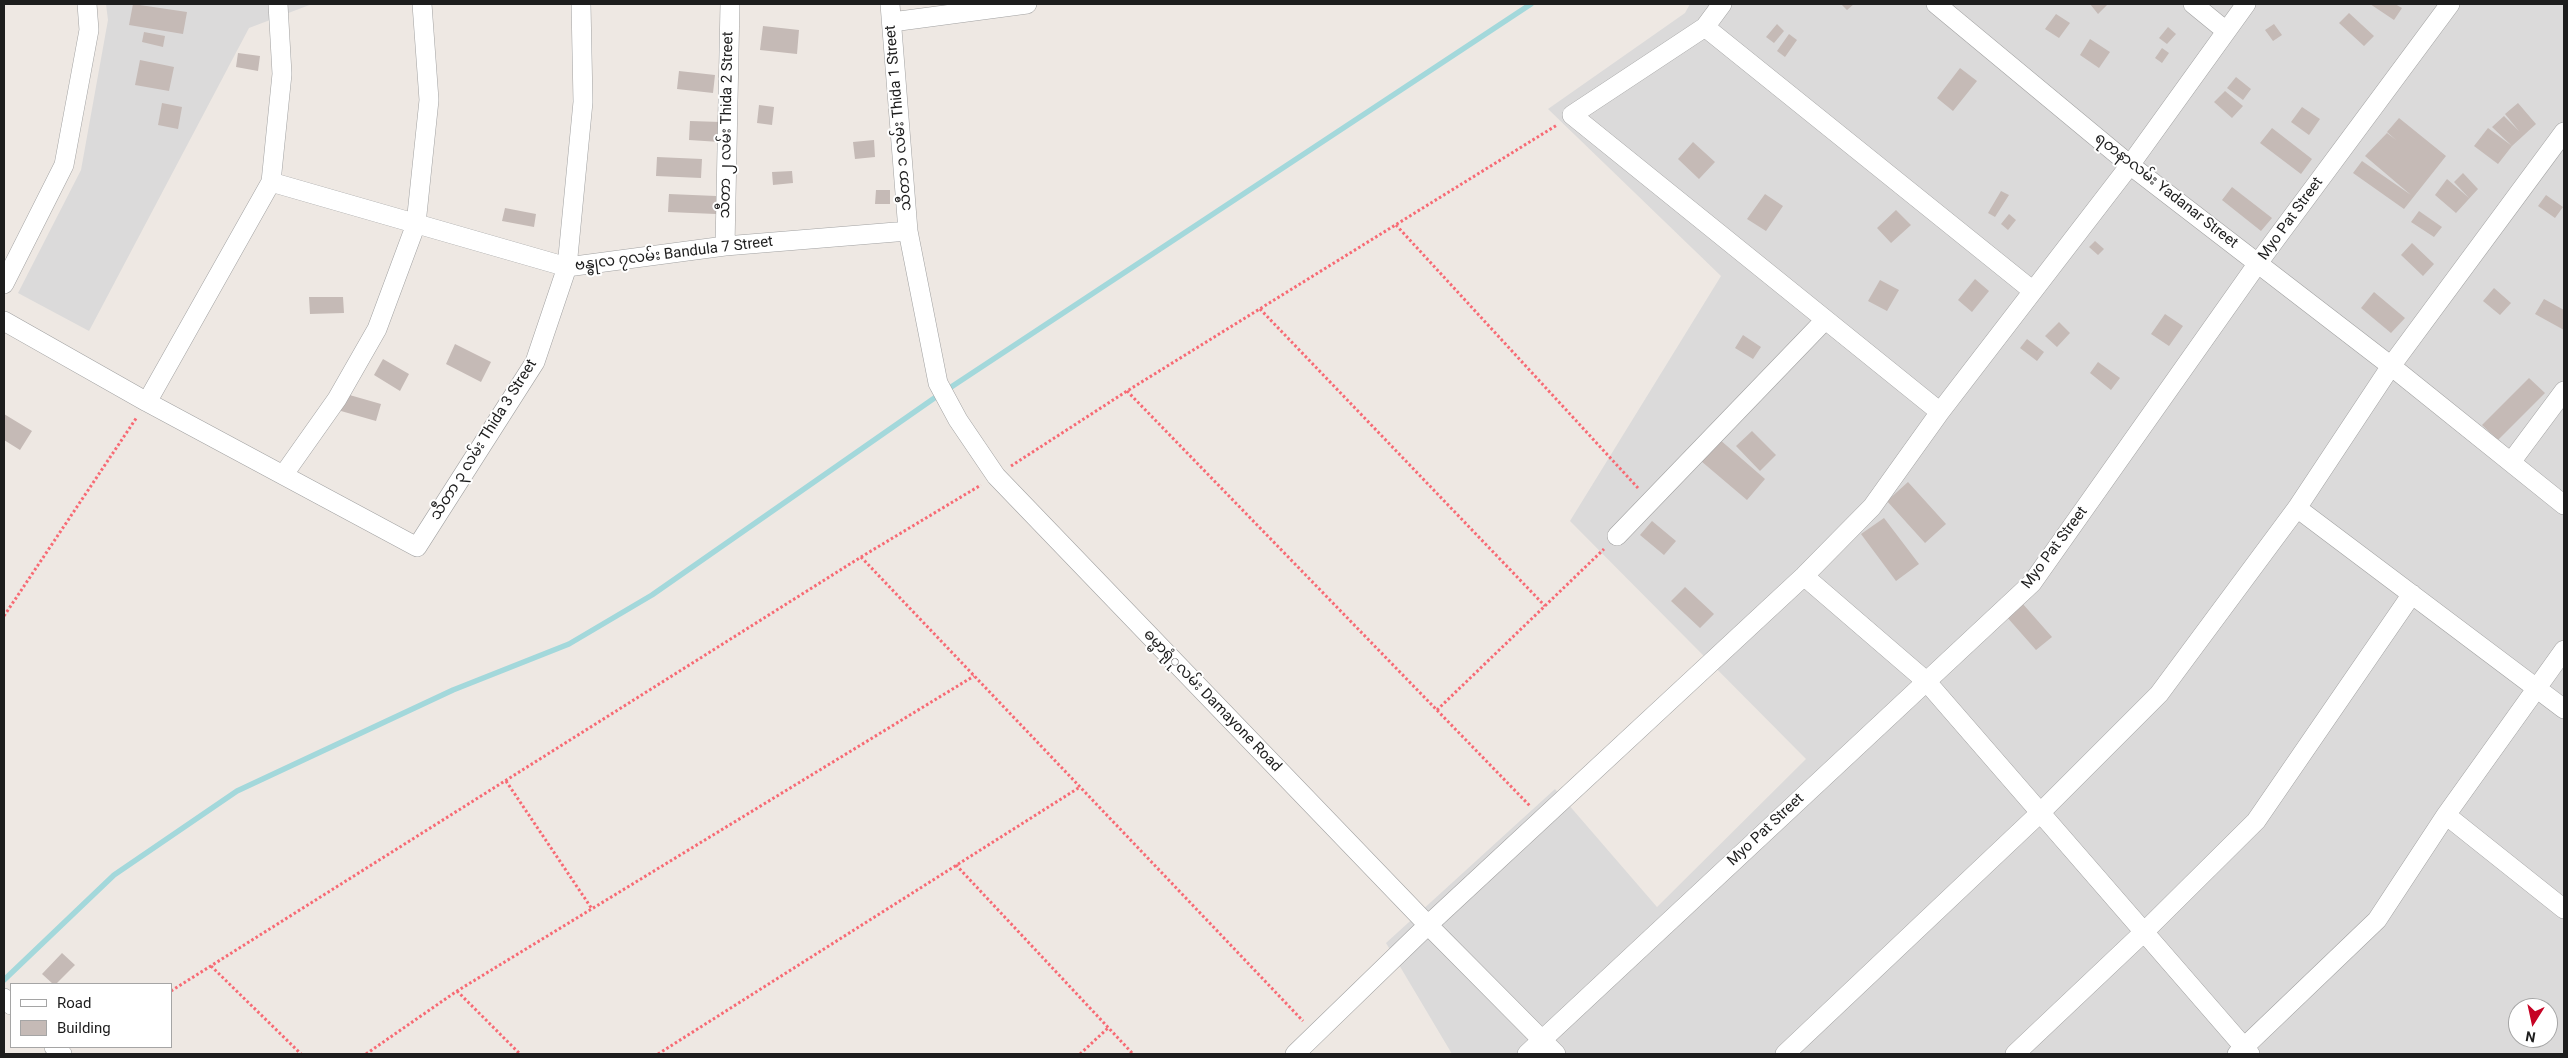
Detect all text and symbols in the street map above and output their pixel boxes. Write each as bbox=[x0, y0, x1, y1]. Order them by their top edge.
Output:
street label: သီတာ ၁ လမ်း Thida 1 Street bbox=[882, 24, 916, 212]
street label: သီတာ ၂ လမ်း Thida 2 Street bbox=[716, 31, 738, 219]
street label: ရတနာလမ်း Yadanar Street bbox=[2091, 130, 2241, 252]
street label: Myo Pat Street bbox=[2255, 174, 2327, 264]
street label: ဗန္ဓုလ ၇လမ်း Bandula 7 Street bbox=[574, 233, 774, 275]
street label: သီတာ ၃ လမ်း Thida 3 Street bbox=[427, 356, 541, 524]
street label: Myo Pat Street bbox=[2018, 503, 2092, 593]
street label: ဓမ္မာရုံုလမ်း Damayone Road bbox=[1139, 626, 1285, 776]
street label: Myo Pat Street bbox=[1724, 790, 1808, 870]
legend bbox=[10, 983, 172, 1048]
text: Road bbox=[57, 994, 91, 1012]
north arrow bbox=[2508, 998, 2558, 1048]
text: Building bbox=[57, 1019, 111, 1037]
text: N bbox=[2524, 1028, 2537, 1046]

